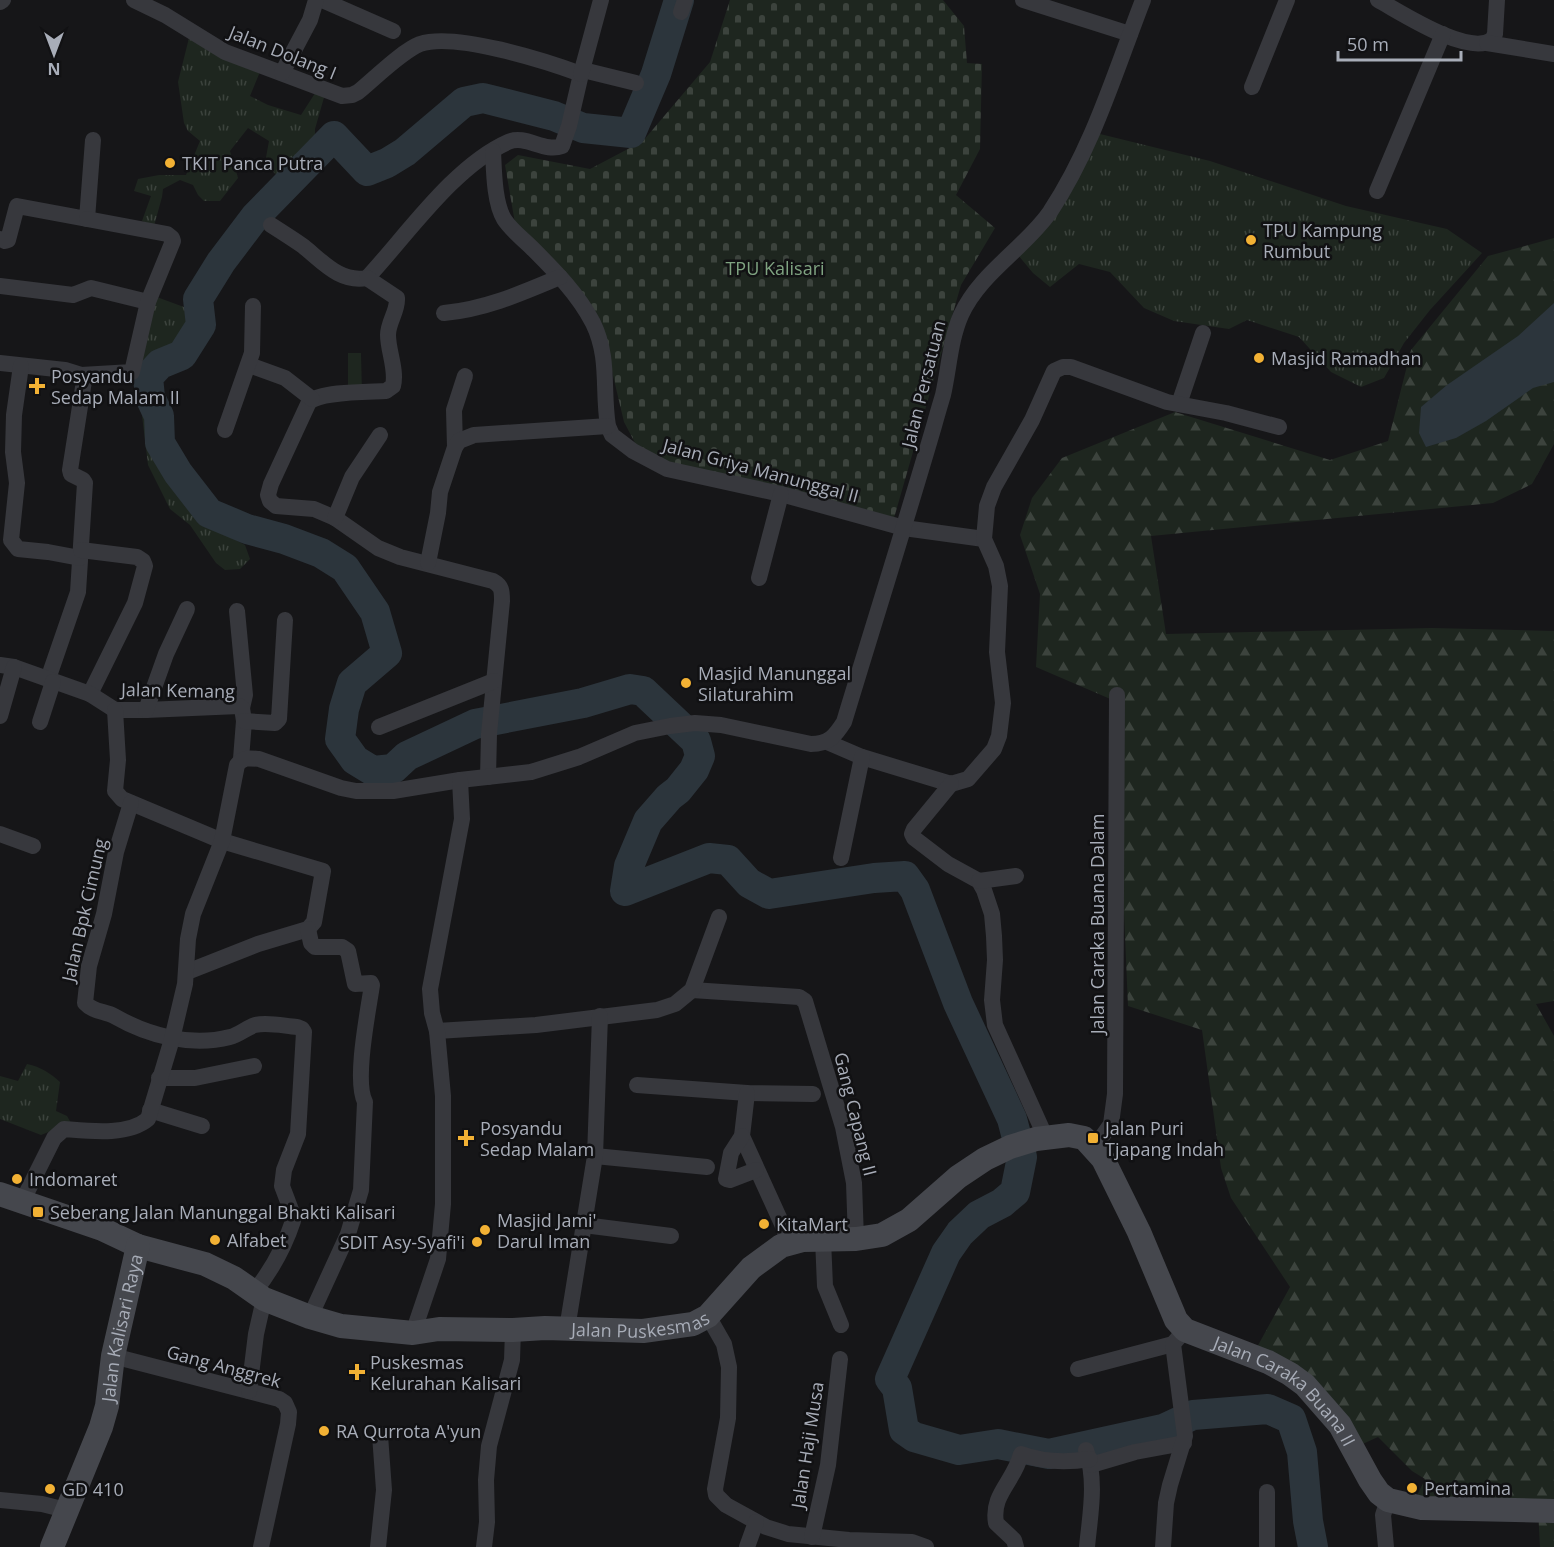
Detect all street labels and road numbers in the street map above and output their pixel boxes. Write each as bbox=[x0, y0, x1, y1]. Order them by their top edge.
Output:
street label: Jalan Dolang I bbox=[224, 19, 340, 84]
street label: Jalan Persatuan bbox=[895, 318, 950, 452]
street label: Jalan Griya Manunggal II bbox=[658, 432, 862, 508]
street label: Jalan Kemang bbox=[119, 677, 235, 703]
street label: Jalan Caraka Buana Dalam bbox=[1085, 814, 1109, 1036]
street label: Jalan Bpk Cimung bbox=[55, 836, 112, 986]
street label: Gang Capang II bbox=[829, 1050, 883, 1178]
street label: Jalan Kalisari Raya bbox=[95, 1251, 148, 1405]
street label: Jalan Puskesmas bbox=[569, 1306, 713, 1343]
street label: Jalan Caraka Buana II bbox=[1208, 1329, 1361, 1450]
street label: Gang Anggrek bbox=[164, 1339, 284, 1393]
street label: Jalan Haji Musa bbox=[785, 1380, 829, 1512]

